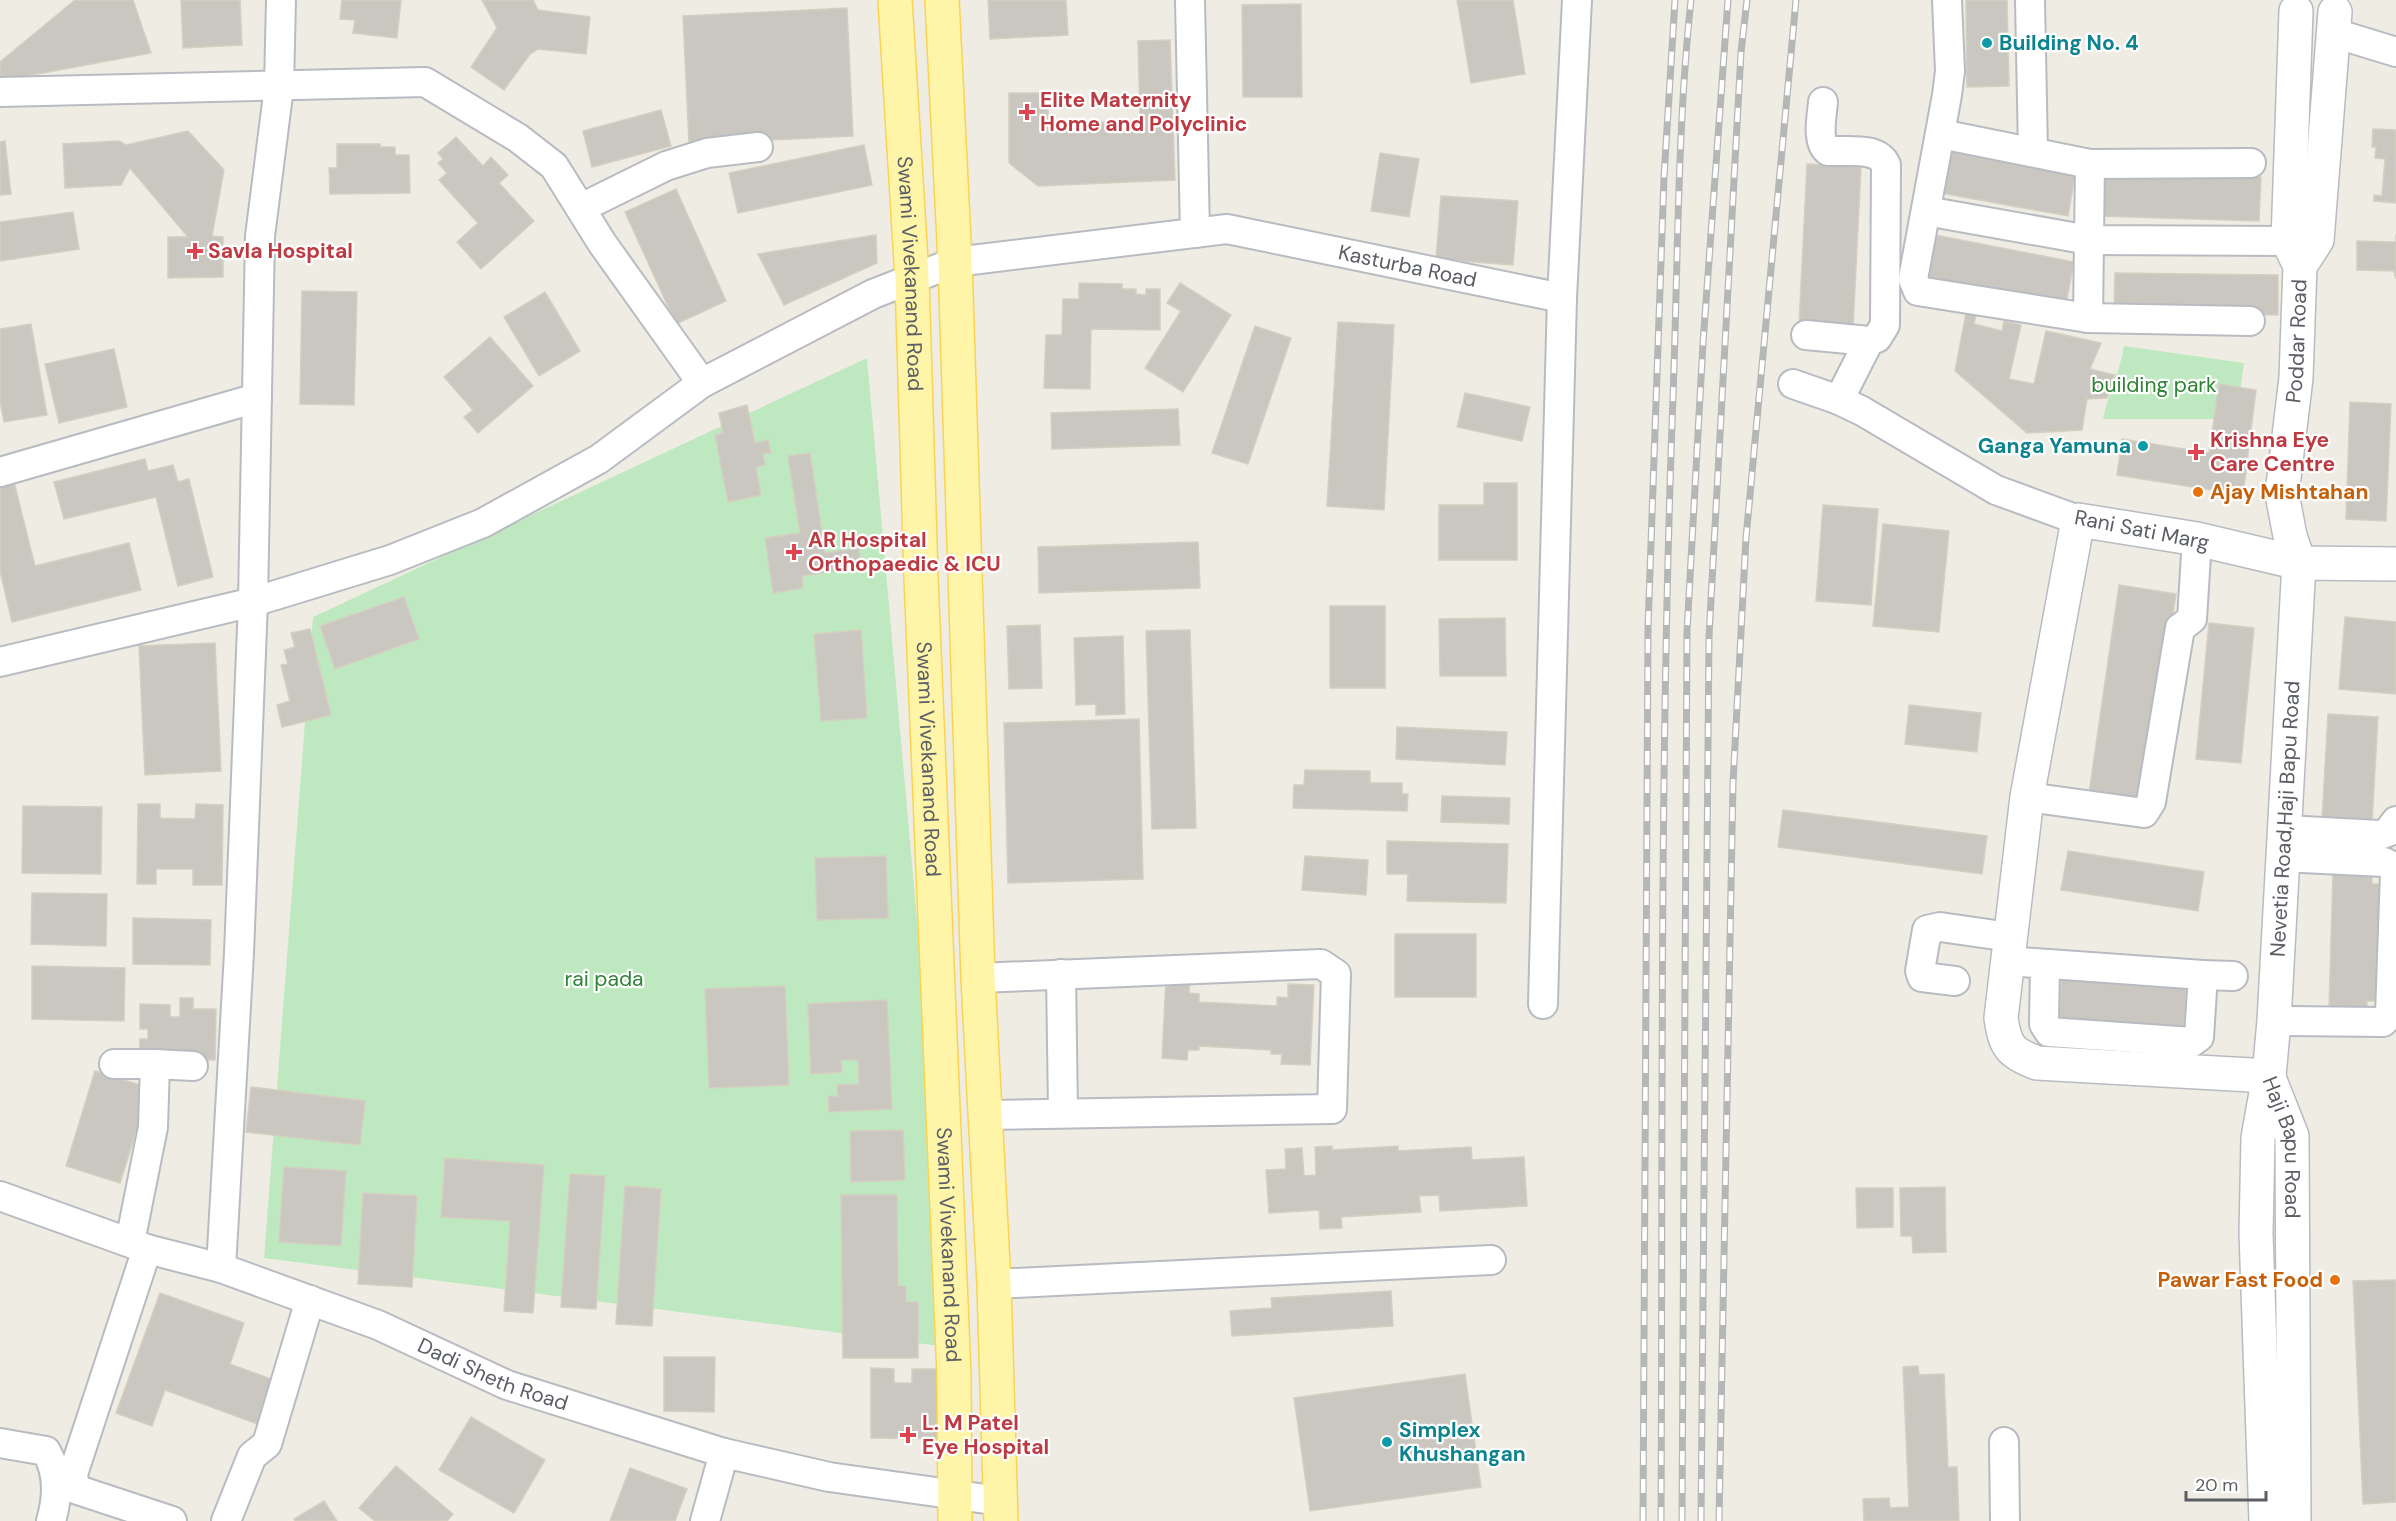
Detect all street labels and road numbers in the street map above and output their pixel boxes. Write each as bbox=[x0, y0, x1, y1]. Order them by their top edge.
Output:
street label: Swami Vivekanand Road bbox=[891, 155, 929, 392]
street label: Kasturba Road bbox=[1336, 238, 1479, 294]
street label: Poddar Road bbox=[2279, 279, 2314, 405]
street label: Rani Sati Marg bbox=[2072, 503, 2212, 557]
street label: Swami Vivekanand Road bbox=[910, 641, 947, 877]
street label: Nevetia Road,Haji Bapu Road bbox=[2264, 680, 2307, 958]
street label: Haji Bapu Road bbox=[2256, 1072, 2306, 1218]
street label: Swami Vivekanand Road bbox=[930, 1127, 967, 1363]
street label: Dadi Sheth Road bbox=[413, 1331, 572, 1417]

